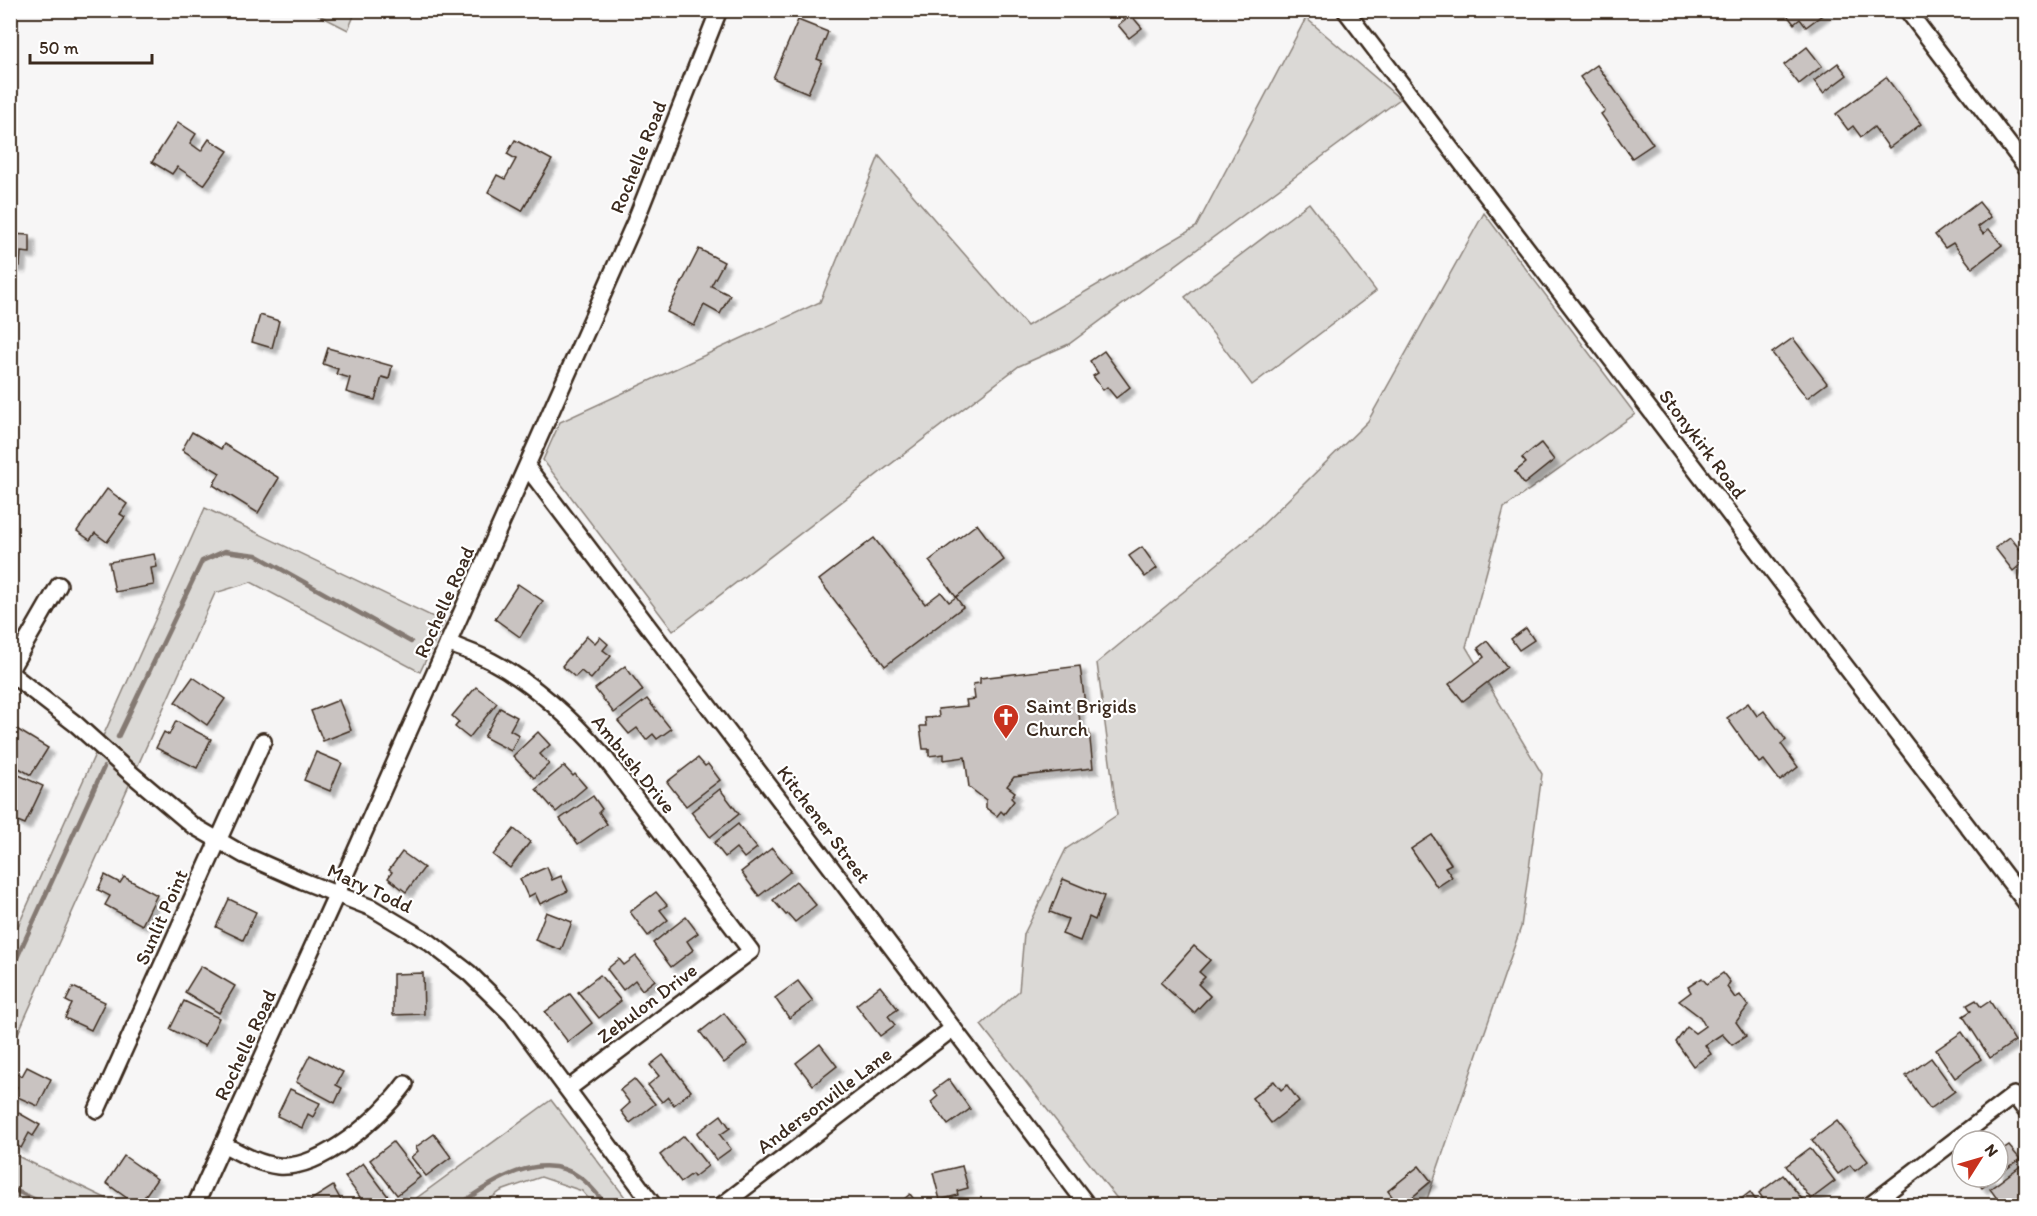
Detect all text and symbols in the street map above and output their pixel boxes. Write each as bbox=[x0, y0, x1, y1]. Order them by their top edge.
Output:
scale bar bbox=[30, 27, 152, 65]
text: 50 m bbox=[39, 37, 79, 59]
street label: Rochelle Road bbox=[604, 97, 672, 217]
street label: Stonykirk Road bbox=[1654, 385, 1752, 503]
street label: Rochelle Road bbox=[409, 542, 479, 661]
place label: Saint Brigids Church bbox=[1026, 694, 1137, 741]
church icon: Saint Brigids Church bbox=[991, 702, 1021, 740]
street label: Ambush Drive bbox=[587, 710, 681, 818]
street label: Kitchener Street bbox=[772, 761, 876, 888]
street label: Mary Todd bbox=[324, 858, 416, 918]
street label: Sunlit Point bbox=[129, 865, 193, 968]
street label: Zebulon Drive bbox=[592, 958, 702, 1048]
street label: Rochelle Road bbox=[209, 986, 281, 1104]
street label: Andersonville Lane bbox=[752, 1041, 896, 1159]
north arrow bbox=[1950, 1129, 2010, 1189]
text: N bbox=[1981, 1140, 2002, 1160]

